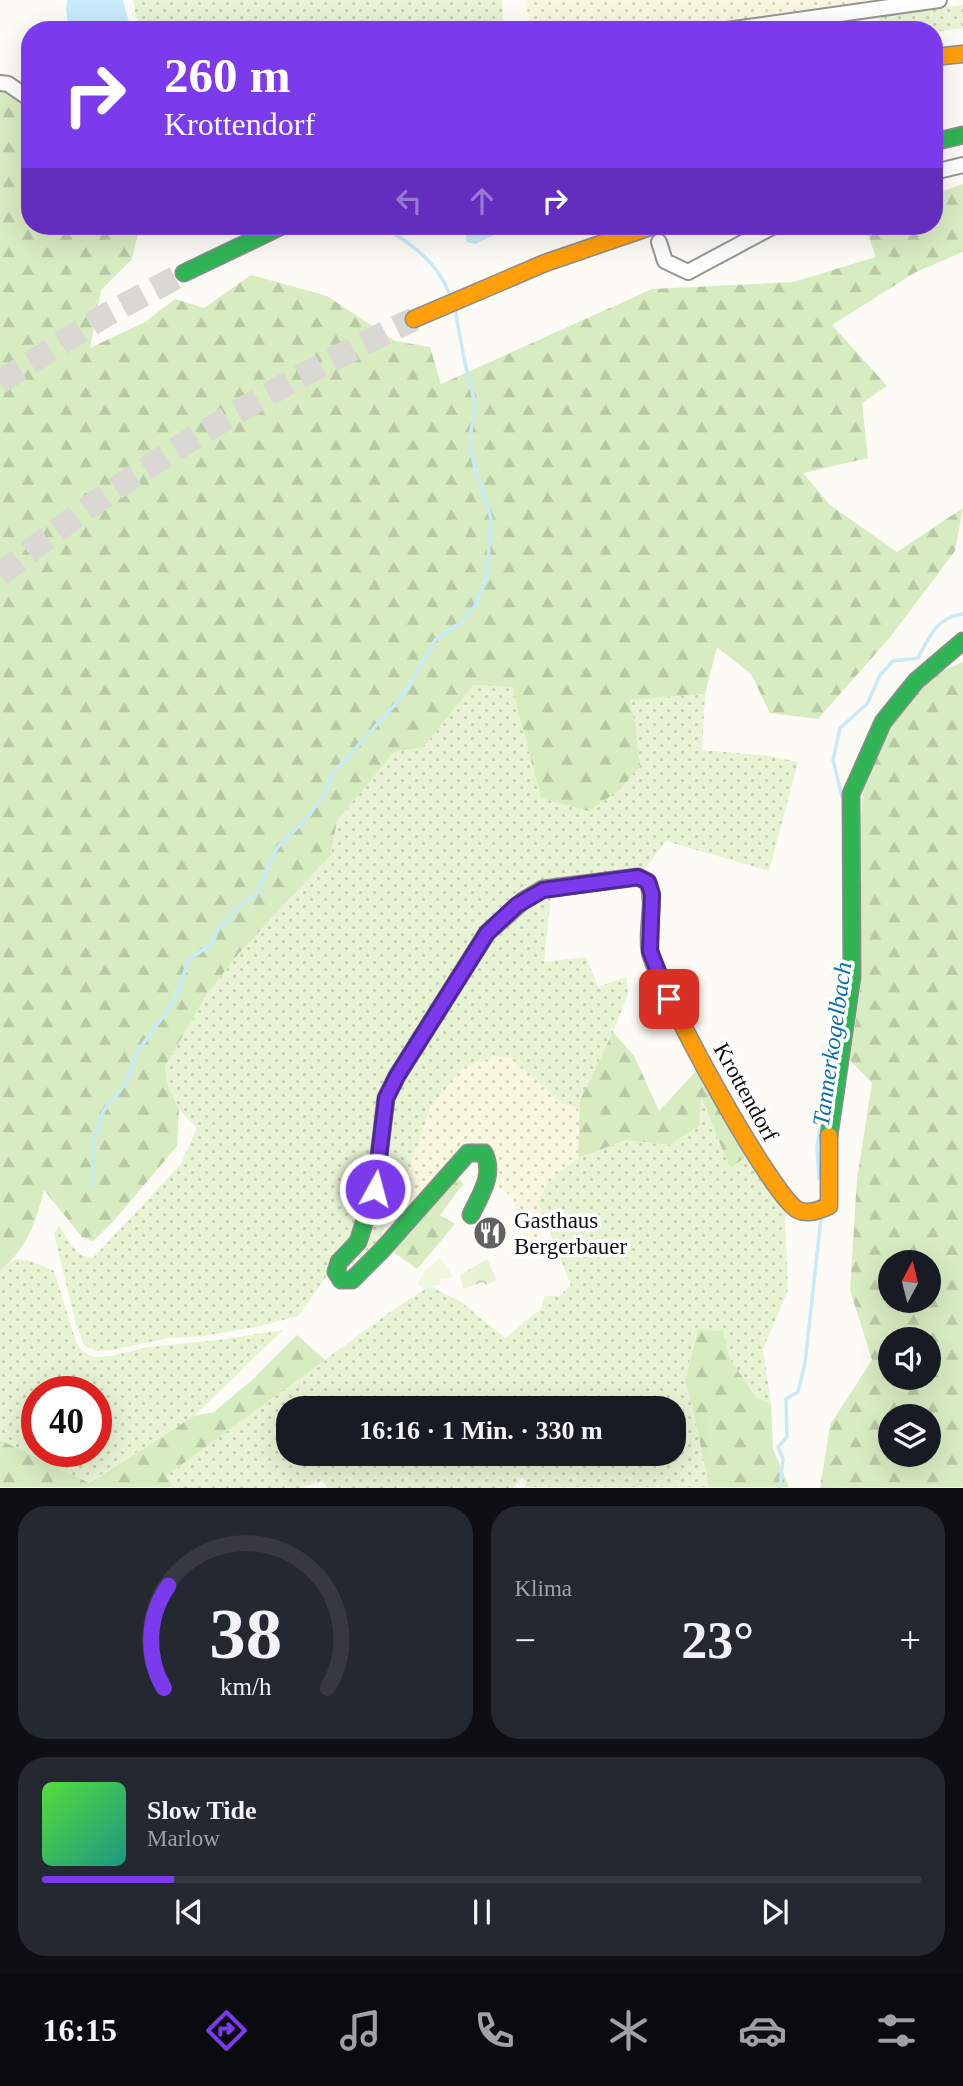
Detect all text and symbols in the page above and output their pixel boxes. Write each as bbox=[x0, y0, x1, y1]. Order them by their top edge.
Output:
text: 260 m bbox=[164, 48, 291, 103]
icon: right bbox=[49, 49, 140, 140]
text: Krottendorf bbox=[164, 106, 315, 142]
icon: left bbox=[390, 182, 428, 220]
icon: ahead bbox=[463, 182, 501, 220]
icon: right bbox=[536, 182, 574, 220]
water label: Tannerkogelbach bbox=[808, 960, 856, 1128]
pin bbox=[639, 969, 699, 1029]
icon: arrive bbox=[650, 980, 688, 1018]
street label: Krottendorf bbox=[709, 1038, 783, 1146]
position arrow bbox=[338, 1152, 412, 1226]
place label: Gasthaus Bergerbauer bbox=[514, 1208, 628, 1259]
restaurant icon: Gasthaus Bergerbauer bbox=[471, 1214, 509, 1252]
north arrow bbox=[878, 1250, 942, 1312]
map controls bbox=[878, 1250, 941, 1467]
button: sound bbox=[878, 1327, 941, 1390]
speed limit sign: 40 bbox=[21, 1376, 112, 1467]
button: layers bbox=[878, 1404, 941, 1467]
text: 16:16 · 1 Min. · 330 m bbox=[359, 1416, 603, 1445]
text: Klima bbox=[515, 1576, 572, 1601]
text: 38 bbox=[209, 1594, 282, 1675]
text: 23° bbox=[681, 1612, 754, 1669]
text: − bbox=[515, 1619, 536, 1661]
text: + bbox=[900, 1619, 921, 1661]
text: km/h bbox=[220, 1673, 271, 1700]
text: Slow Tide bbox=[147, 1796, 257, 1825]
text: Marlow bbox=[147, 1826, 220, 1851]
icon: previous bbox=[170, 1893, 208, 1931]
icon: pause bbox=[463, 1893, 501, 1931]
icon: next bbox=[756, 1893, 794, 1931]
icon: directions bbox=[202, 2006, 251, 2055]
icon: music bbox=[336, 2006, 385, 2055]
icon: phone bbox=[470, 2006, 519, 2055]
icon: climate bbox=[604, 2006, 653, 2055]
icon: car bbox=[738, 2006, 787, 2055]
icon: filters bbox=[872, 2006, 921, 2055]
text: 16:15 bbox=[42, 2012, 117, 2048]

